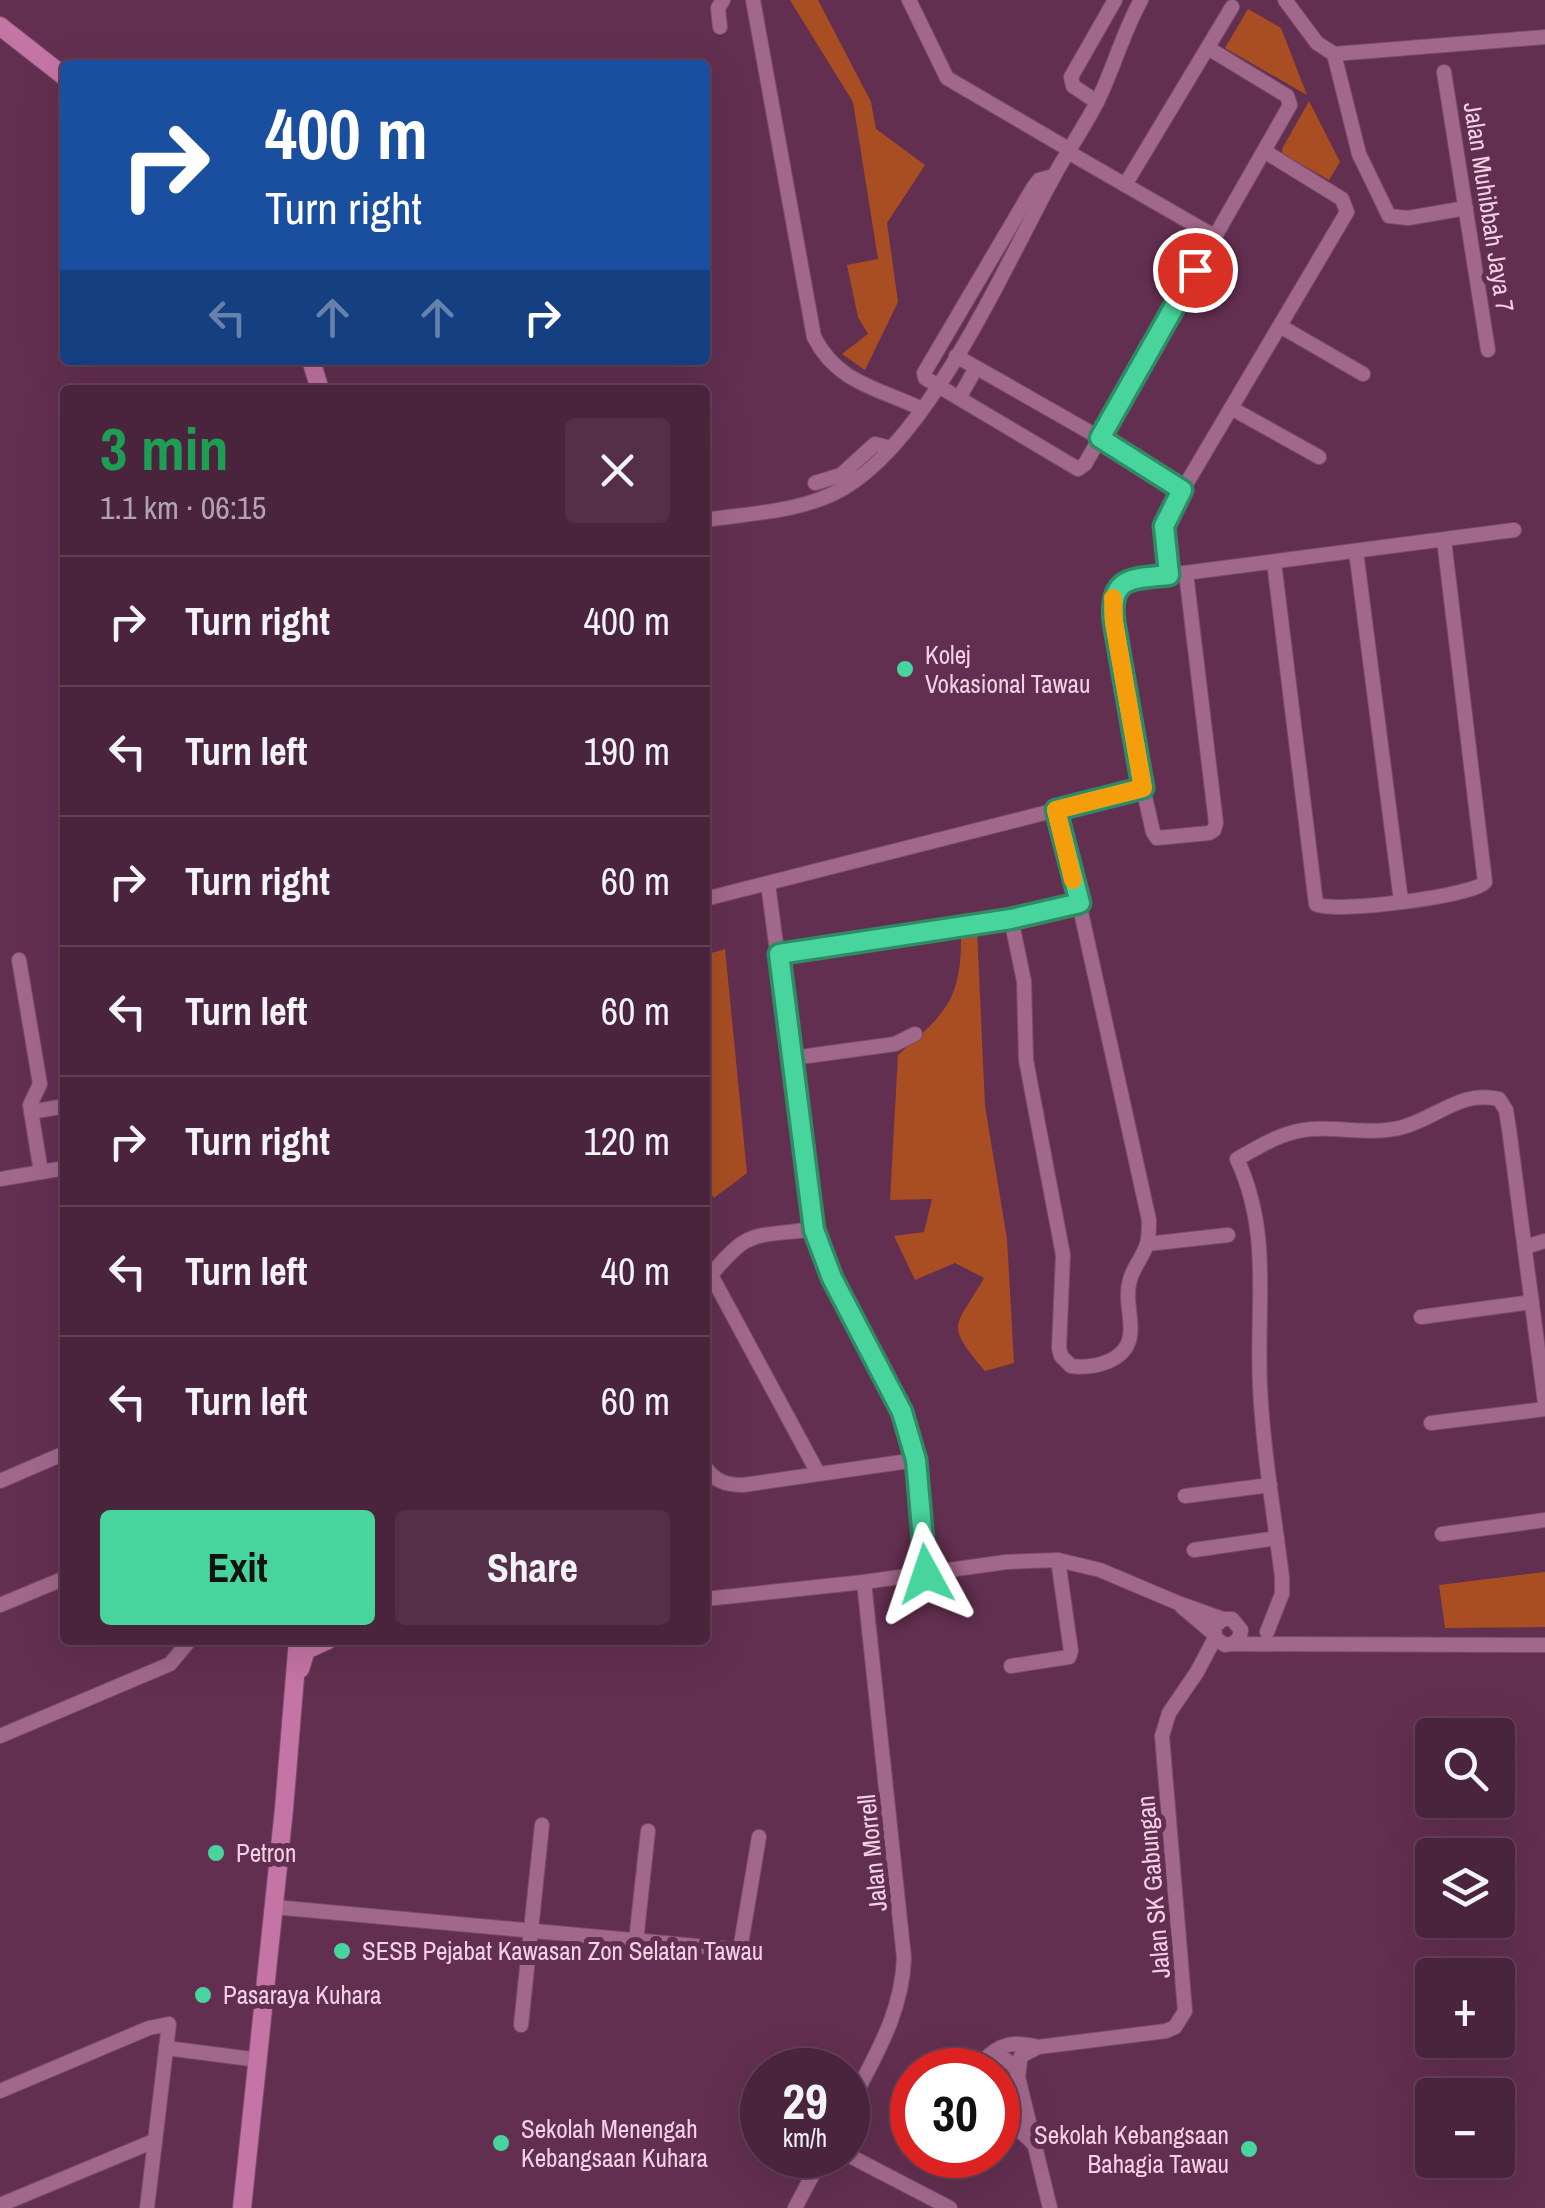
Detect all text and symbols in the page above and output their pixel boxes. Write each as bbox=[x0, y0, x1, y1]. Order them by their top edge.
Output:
text: 400 m bbox=[265, 87, 428, 181]
icon: right bbox=[100, 100, 230, 230]
street label: Jalan Muhibbah Jaya 7 bbox=[1456, 100, 1522, 314]
text: Turn right bbox=[265, 177, 422, 238]
pin bbox=[1153, 228, 1238, 313]
icon: arrive bbox=[1168, 243, 1223, 298]
icon: left bbox=[200, 290, 255, 345]
icon: ahead bbox=[305, 290, 360, 345]
icon: ahead bbox=[410, 290, 465, 345]
icon: right bbox=[515, 290, 570, 345]
text: 3 min bbox=[100, 408, 229, 489]
button: close bbox=[565, 418, 670, 523]
text: 1.1 km · 06:15 bbox=[100, 486, 266, 529]
icon: right bbox=[100, 594, 155, 649]
text: Turn right bbox=[185, 596, 330, 647]
text: 400 m bbox=[583, 596, 670, 647]
place label: Kolej Vokasional Tawau bbox=[925, 638, 1090, 701]
marker: Kolej Vokasional Tawau bbox=[894, 658, 916, 680]
icon: left bbox=[100, 724, 155, 779]
text: Turn left bbox=[185, 726, 307, 777]
text: 190 m bbox=[583, 726, 670, 777]
icon: right bbox=[100, 854, 155, 909]
text: Turn right bbox=[185, 856, 330, 907]
text: 60 m bbox=[601, 856, 670, 907]
icon: left bbox=[100, 984, 155, 1039]
text: Turn left bbox=[185, 986, 307, 1037]
text: 60 m bbox=[601, 986, 670, 1037]
icon: right bbox=[100, 1114, 155, 1169]
text: Turn right bbox=[185, 1116, 330, 1167]
text: 120 m bbox=[583, 1116, 670, 1167]
icon: left bbox=[100, 1244, 155, 1299]
text: Turn left bbox=[185, 1246, 307, 1297]
text: 40 m bbox=[601, 1246, 670, 1297]
icon: left bbox=[100, 1374, 155, 1429]
text: Turn left bbox=[185, 1376, 307, 1427]
text: 60 m bbox=[601, 1376, 670, 1427]
button: Exit bbox=[100, 1510, 375, 1625]
button: Share bbox=[395, 1510, 670, 1625]
position arrow bbox=[874, 1522, 978, 1626]
map controls bbox=[1415, 1718, 1515, 2178]
button: search bbox=[1415, 1718, 1515, 1818]
street label: Jalan Morrell bbox=[849, 1793, 895, 1913]
street label: Jalan SK Gabungan bbox=[1128, 1794, 1178, 1980]
place label: Petron bbox=[236, 1836, 296, 1870]
button: layers bbox=[1415, 1838, 1515, 1938]
marker: Petron bbox=[205, 1842, 227, 1864]
place label: SESB Pejabat Kawasan Zon Selatan Tawau bbox=[362, 1934, 763, 1968]
marker: SESB Pejabat Kawasan Zon Selatan Tawau bbox=[331, 1940, 353, 1962]
button: + bbox=[1415, 1958, 1515, 2058]
place label: Pasaraya Kuhara bbox=[223, 1978, 382, 2012]
marker: Pasaraya Kuhara bbox=[192, 1984, 214, 2006]
speed limit sign: 30 bbox=[890, 2048, 1020, 2178]
text: 29 bbox=[782, 2067, 828, 2135]
button: − bbox=[1415, 2078, 1515, 2178]
place label: Sekolah Menengah Kebangsaan Kuhara bbox=[521, 2112, 709, 2175]
place label: Sekolah Kebangsaan Bahagia Tawau bbox=[1034, 2118, 1229, 2181]
text: km/h bbox=[783, 2121, 827, 2155]
marker: Sekolah Menengah Kebangsaan Kuhara bbox=[490, 2132, 512, 2154]
marker: Sekolah Kebangsaan Bahagia Tawau bbox=[1238, 2138, 1260, 2160]

